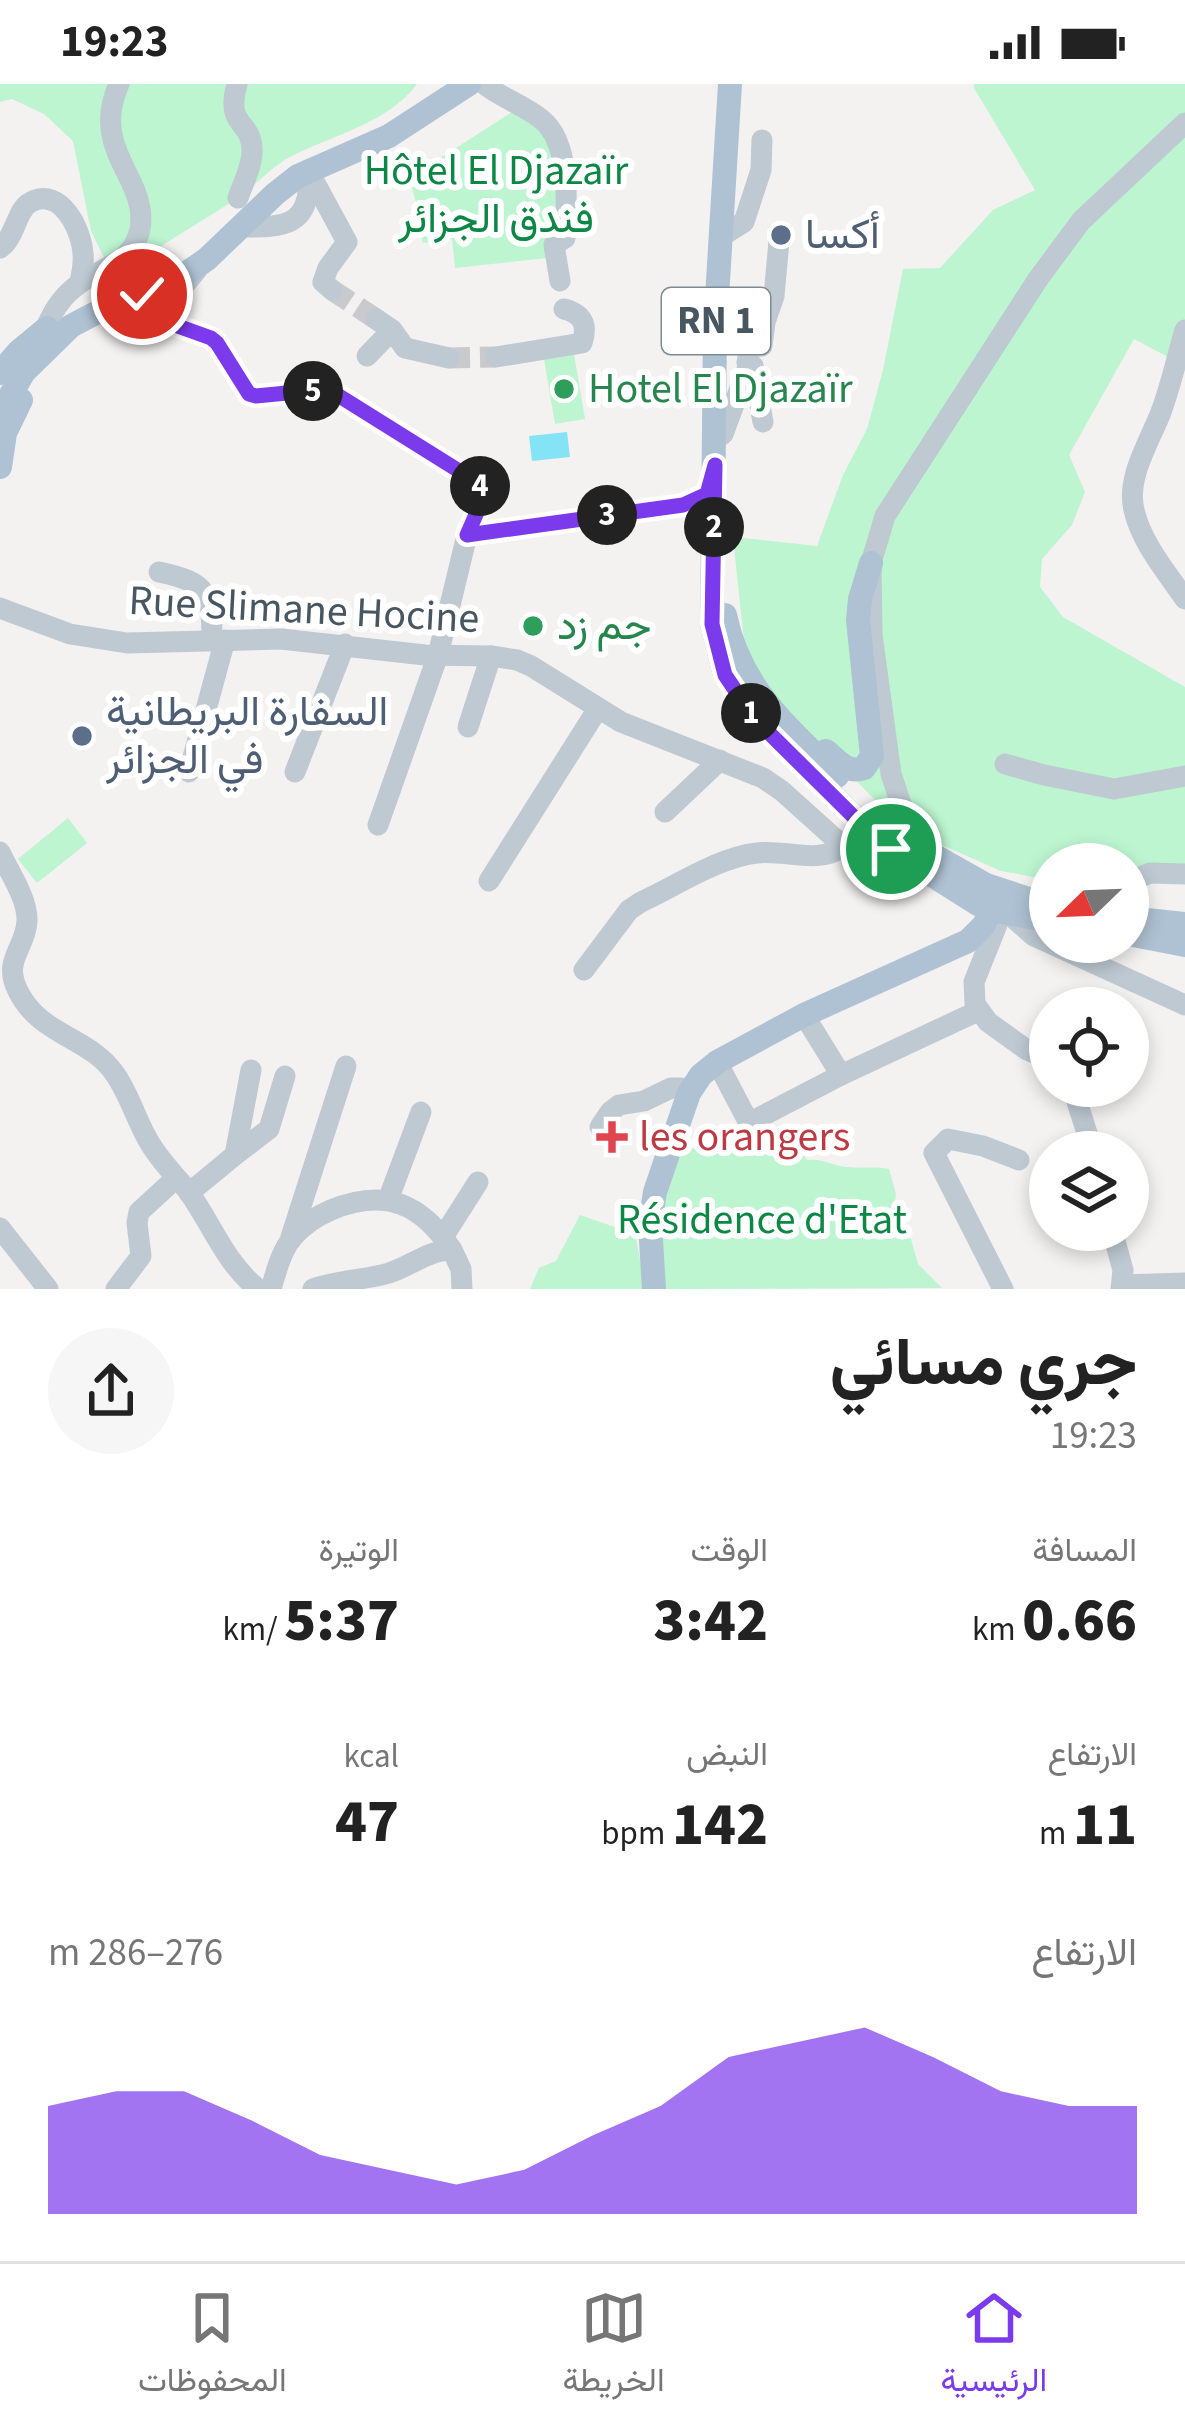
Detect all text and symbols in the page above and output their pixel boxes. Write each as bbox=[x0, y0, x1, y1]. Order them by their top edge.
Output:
text: 19:23 bbox=[60, 10, 169, 74]
park label: Hôtel El Djazaïr فندق الجزائر bbox=[364, 141, 629, 249]
place label: أكسا bbox=[805, 205, 880, 265]
marker: أكسا bbox=[768, 222, 794, 248]
pin bbox=[91, 243, 193, 345]
icon: check bbox=[109, 261, 175, 327]
road number: RN 1 bbox=[662, 288, 770, 354]
place label: Hotel El Djazaïr bbox=[588, 359, 853, 419]
pin: 5 bbox=[283, 361, 343, 421]
text: 5 bbox=[304, 367, 322, 414]
marker: Hotel El Djazaïr bbox=[551, 376, 577, 402]
pin: 4 bbox=[450, 456, 510, 516]
text: 4 bbox=[471, 462, 489, 509]
pin: 3 bbox=[577, 485, 637, 545]
text: 3 bbox=[598, 491, 616, 538]
pin: 2 bbox=[684, 497, 744, 557]
text: 2 bbox=[705, 503, 723, 550]
street label: Rue Slimane Hocine bbox=[127, 571, 481, 649]
place label: جم زد bbox=[557, 596, 651, 656]
marker: جم زد bbox=[520, 613, 546, 639]
place label: السفارة البريطانية في الجزائر bbox=[105, 682, 388, 793]
pin: 1 bbox=[721, 683, 781, 743]
text: 1 bbox=[742, 689, 760, 736]
marker: السفارة البريطانية في الجزائر bbox=[69, 723, 95, 749]
pin bbox=[840, 798, 942, 900]
icon: arrive bbox=[858, 816, 924, 882]
north arrow bbox=[1029, 843, 1149, 963]
map controls bbox=[1029, 843, 1149, 1251]
button: locate bbox=[1029, 987, 1149, 1107]
place label: les orangers bbox=[639, 1107, 850, 1167]
marker: les orangers bbox=[596, 1121, 628, 1153]
button: layers bbox=[1029, 1131, 1149, 1251]
park label: Résidence d'Etat bbox=[617, 1190, 907, 1250]
text: جري مسائي bbox=[830, 1316, 1137, 1410]
button: share bbox=[48, 1328, 174, 1454]
text: 19:23 bbox=[1050, 1408, 1137, 1464]
text: الوتيرة bbox=[318, 1527, 399, 1574]
text: الوقت bbox=[690, 1527, 768, 1574]
text: المسافة bbox=[1032, 1527, 1137, 1574]
text: 5:37 bbox=[284, 1579, 399, 1664]
text: 3:42 bbox=[653, 1579, 768, 1664]
text: 0.66 bbox=[1022, 1579, 1137, 1664]
text: /km bbox=[222, 1606, 284, 1653]
text: km bbox=[972, 1606, 1022, 1653]
text: النبض bbox=[686, 1731, 768, 1778]
text: الارتفاع bbox=[1047, 1731, 1137, 1778]
text: kcal bbox=[343, 1733, 399, 1780]
text: 47 bbox=[335, 1780, 399, 1865]
text: 142 bbox=[672, 1783, 768, 1868]
text: 11 bbox=[1073, 1783, 1137, 1868]
text: bpm bbox=[601, 1810, 672, 1857]
text: m bbox=[1039, 1810, 1073, 1857]
text: 276–286 m bbox=[48, 1925, 223, 1981]
text: الارتفاع bbox=[1031, 1925, 1137, 1981]
tab: المحفوظات bbox=[138, 2285, 287, 2409]
tab: الخريطة bbox=[562, 2285, 665, 2409]
tab: الرئيسية bbox=[940, 2285, 1047, 2409]

